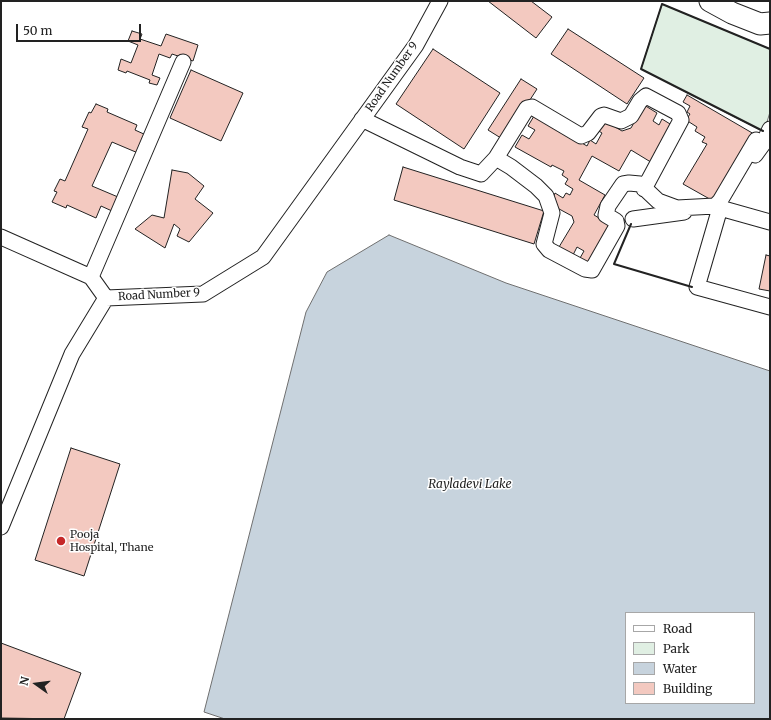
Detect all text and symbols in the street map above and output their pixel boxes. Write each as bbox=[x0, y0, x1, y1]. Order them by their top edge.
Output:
scale bar bbox=[18, 16, 143, 42]
text: 50 m bbox=[23, 23, 52, 38]
street label: Road Number 9 bbox=[363, 40, 421, 114]
street label: Road Number 9 bbox=[118, 286, 200, 304]
water label: Rayladevi Lake bbox=[428, 478, 512, 492]
place label: Pooja Hospital, Thane bbox=[70, 528, 154, 554]
marker: Pooja Hospital, Thane bbox=[55, 535, 67, 547]
legend bbox=[625, 612, 755, 704]
text: Road bbox=[663, 621, 692, 636]
text: Park bbox=[663, 641, 690, 656]
text: Water bbox=[663, 661, 697, 676]
north arrow bbox=[16, 664, 56, 704]
text: N bbox=[17, 675, 32, 687]
text: Building bbox=[663, 681, 712, 696]

